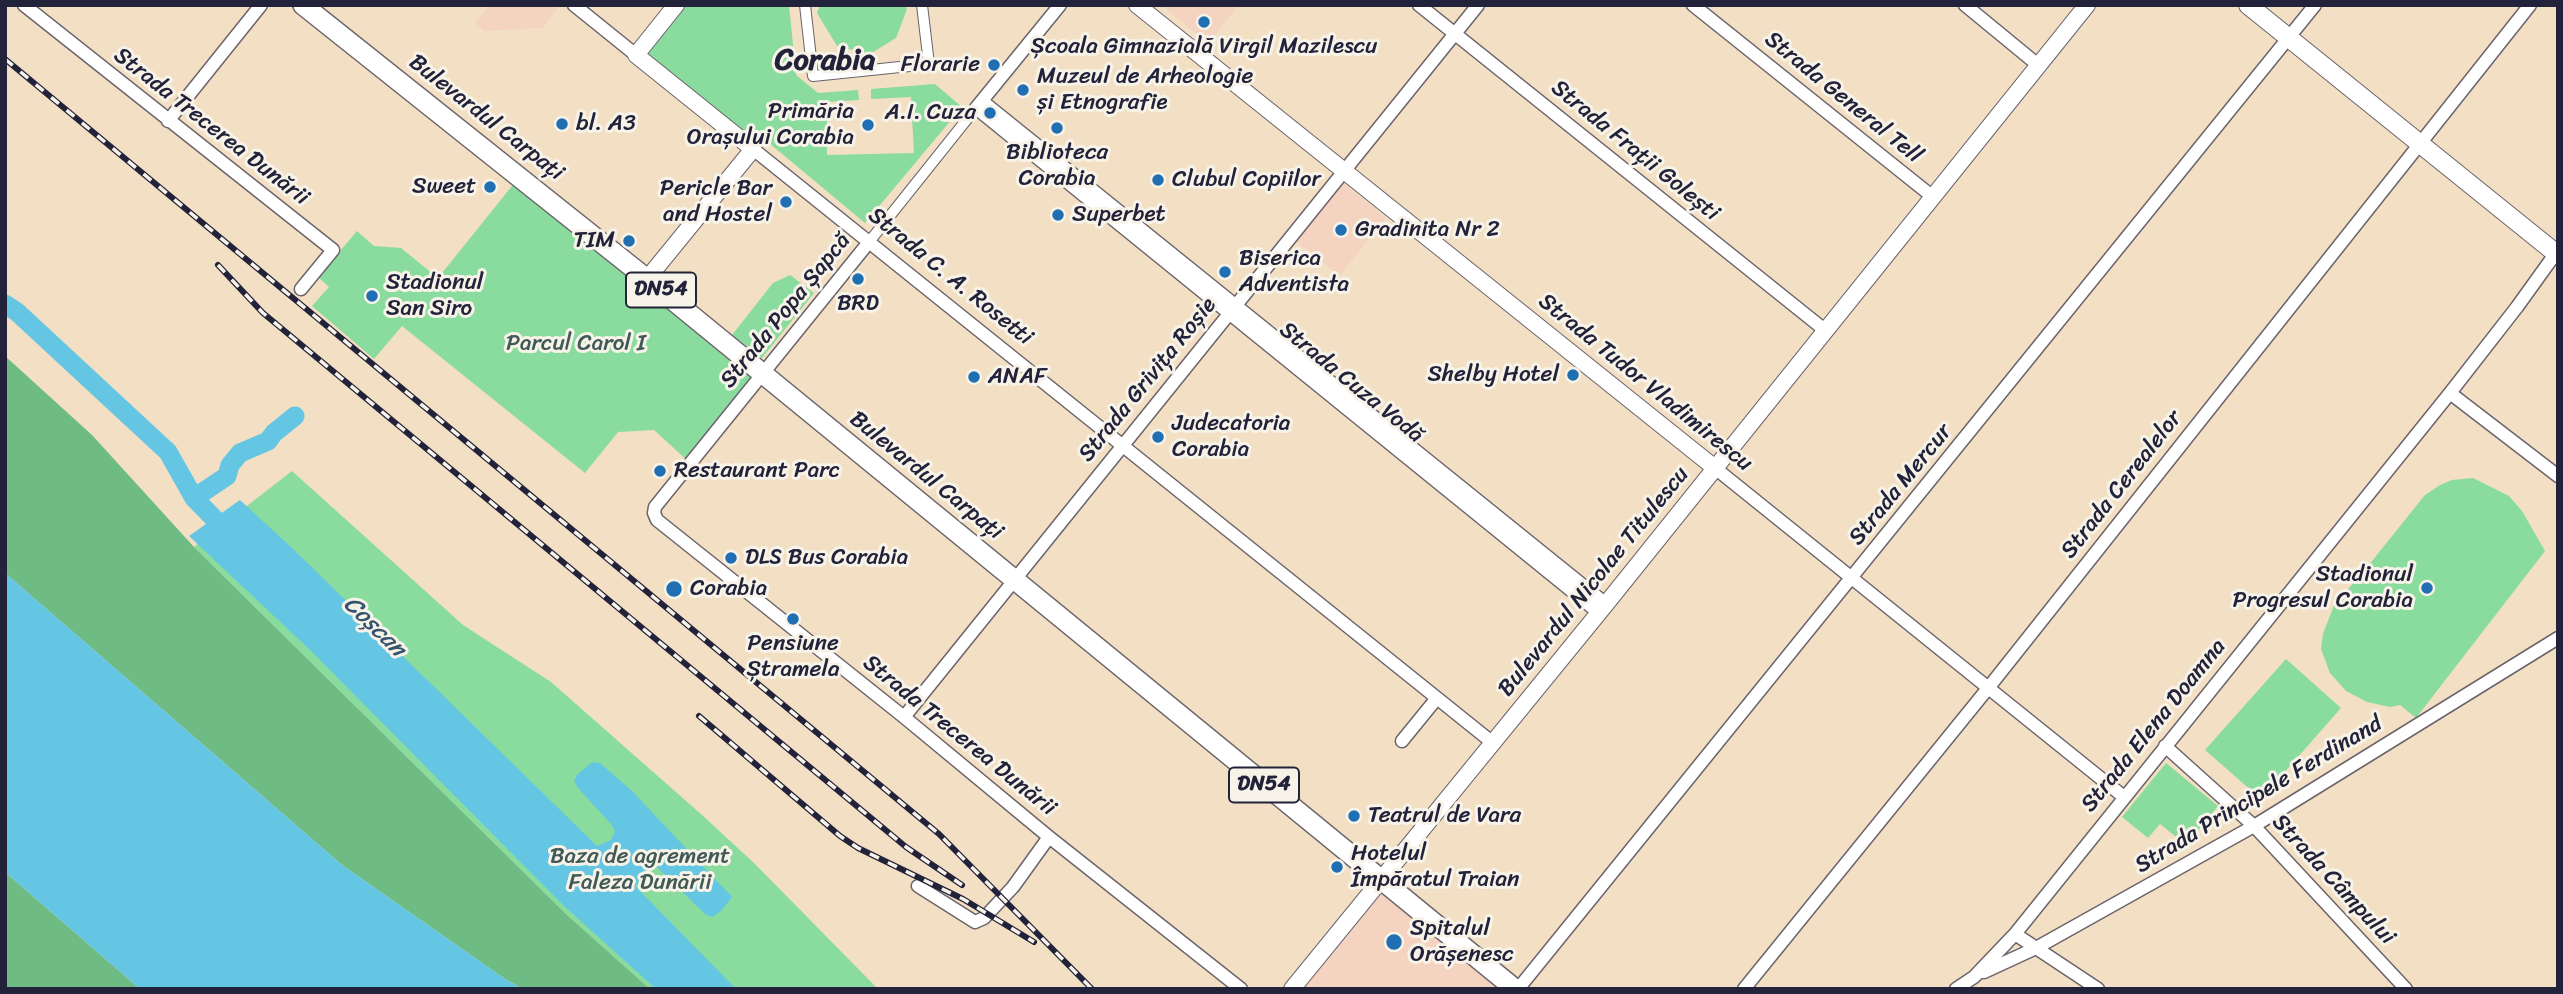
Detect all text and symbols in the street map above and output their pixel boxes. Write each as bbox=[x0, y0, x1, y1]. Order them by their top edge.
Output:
marker: Școala Gimnazială Virgil Mazilescu bbox=[1196, 14, 1212, 30]
street label: Strada General Tell bbox=[1759, 26, 1927, 170]
place label: Școala Gimnazială Virgil Mazilescu bbox=[1031, 33, 1377, 61]
street label: Strada Trecerea Dunării bbox=[108, 42, 314, 212]
district label: Corabia bbox=[775, 43, 875, 79]
street label: Bulevardul Carpați bbox=[403, 49, 569, 187]
place label: Florarie bbox=[901, 51, 980, 79]
marker: Florarie bbox=[986, 57, 1002, 73]
place label: Muzeul de Arheologie și Etnografie bbox=[1037, 63, 1253, 117]
street label: Strada Frații Golești bbox=[1545, 75, 1725, 227]
marker: Muzeul de Arheologie și Etnografie bbox=[1015, 82, 1031, 98]
place label: Primăria Orașului Corabia bbox=[687, 98, 854, 152]
place label: A.I. Cuza bbox=[885, 99, 976, 127]
marker: A.I. Cuza bbox=[982, 105, 998, 121]
place label: bl. A3 bbox=[576, 110, 636, 138]
marker: bl. A3 bbox=[554, 116, 570, 132]
marker: Primăria Orașului Corabia bbox=[860, 117, 876, 133]
marker: Biblioteca Corabia bbox=[1049, 120, 1065, 136]
place label: Biblioteca Corabia bbox=[1006, 139, 1108, 193]
place label: Clubul Copiilor bbox=[1172, 166, 1321, 194]
marker: Clubul Copiilor bbox=[1150, 172, 1166, 188]
place label: Sweet bbox=[412, 173, 476, 201]
place label: Pericle Bar and Hostel bbox=[660, 175, 772, 229]
marker: Sweet bbox=[482, 179, 498, 195]
marker: Pericle Bar and Hostel bbox=[778, 194, 794, 210]
place label: Superbet bbox=[1072, 201, 1166, 229]
street label: Strada C. A. Rosetti bbox=[862, 202, 1038, 352]
marker: Superbet bbox=[1050, 207, 1066, 223]
place label: Gradinita Nr 2 bbox=[1355, 216, 1500, 244]
marker: Gradinita Nr 2 bbox=[1333, 222, 1349, 238]
place label: TIM bbox=[573, 227, 615, 255]
street label: Strada Popa Șapcă bbox=[715, 228, 857, 394]
marker: TIM bbox=[621, 233, 637, 249]
place label: Biserica Adventista bbox=[1239, 245, 1349, 299]
marker: Biserica Adventista bbox=[1217, 264, 1233, 280]
place label: Stadionul San Siro bbox=[386, 269, 483, 323]
marker: BRD bbox=[850, 271, 866, 287]
road number: DN54 bbox=[626, 272, 696, 308]
marker: Stadionul San Siro bbox=[364, 288, 380, 304]
street label: Strada Tudor Vladimirescu bbox=[1532, 288, 1758, 478]
place label: BRD bbox=[837, 290, 879, 318]
street label: Strada Grivița Roșie bbox=[1073, 292, 1223, 468]
street label: Strada Cuza Vodă bbox=[1273, 316, 1429, 450]
park label: Parcul Carol I bbox=[506, 330, 646, 358]
place label: Shelby Hotel bbox=[1428, 361, 1559, 389]
place label: ANAF bbox=[988, 363, 1047, 391]
marker: Shelby Hotel bbox=[1565, 367, 1581, 383]
marker: ANAF bbox=[966, 369, 982, 385]
street label: Bulevardul Carpați bbox=[844, 406, 1008, 546]
street label: Strada Cerealelor bbox=[2056, 406, 2188, 564]
place label: Judecatoria Corabia bbox=[1172, 410, 1290, 464]
street label: Strada Mercur bbox=[1844, 419, 1958, 551]
marker: Judecatoria Corabia bbox=[1150, 429, 1166, 445]
place label: Restaurant Parc bbox=[674, 457, 840, 485]
street label: Bulevardul Nicolae Titulescu bbox=[1493, 462, 1695, 702]
marker: Restaurant Parc bbox=[652, 463, 668, 479]
place label: DLS Bus Corabia bbox=[745, 544, 908, 572]
marker: DLS Bus Corabia bbox=[723, 550, 739, 566]
place label: Stadionul Progresul Corabia bbox=[2232, 561, 2413, 615]
place label: Corabia bbox=[690, 575, 767, 603]
marker: Corabia bbox=[664, 579, 684, 599]
marker: Stadionul Progresul Corabia bbox=[2419, 580, 2435, 596]
water label: Coșcan bbox=[337, 591, 411, 663]
marker: Pensiune Ștramela bbox=[785, 611, 801, 627]
place label: Pensiune Ștramela bbox=[746, 630, 840, 684]
street label: Strada Elena Doamna bbox=[2076, 634, 2232, 818]
street label: Strada Trecerea Dunării bbox=[857, 650, 1061, 822]
street label: Strada Principele Ferdinand bbox=[2130, 710, 2388, 880]
road number: DN54 bbox=[1229, 768, 1299, 802]
place label: Teatrul de Vara bbox=[1368, 802, 1521, 830]
marker: Teatrul de Vara bbox=[1346, 808, 1362, 824]
street label: Strada Câmpului bbox=[2265, 809, 2401, 951]
place label: Hotelul Împăratul Traian bbox=[1351, 840, 1519, 894]
park label: Baza de agrement Faleza Dunării bbox=[550, 843, 730, 897]
marker: Hotelul Împăratul Traian bbox=[1329, 859, 1345, 875]
place label: Spitalul Orășenesc bbox=[1410, 915, 1513, 969]
marker: Spitalul Orășenesc bbox=[1384, 932, 1404, 952]

